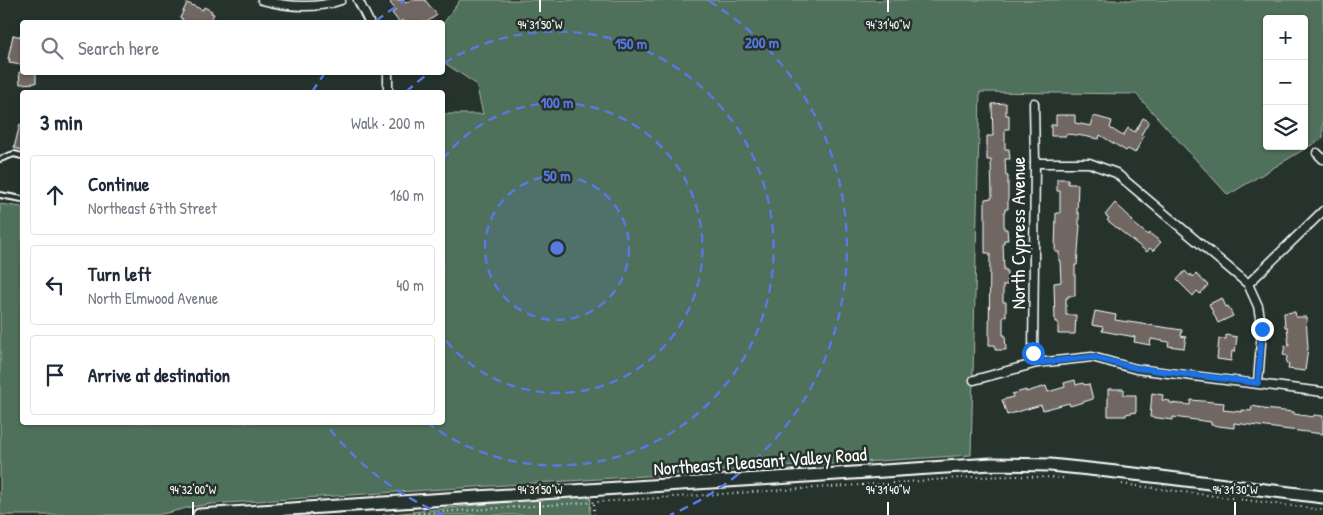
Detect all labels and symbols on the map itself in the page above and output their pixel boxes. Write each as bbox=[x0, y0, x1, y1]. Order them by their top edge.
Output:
text: 94°31'50"W bbox=[518, 16, 563, 33]
text: 94°31'40"W bbox=[866, 16, 911, 33]
text: 200 m bbox=[745, 32, 779, 53]
text: 150 m bbox=[615, 33, 647, 54]
text: 100 m bbox=[541, 92, 573, 113]
street label: North Cypress Avenue bbox=[1005, 156, 1031, 309]
text: 50 m bbox=[544, 165, 570, 186]
centre of rings bbox=[548, 239, 566, 257]
route end bbox=[1251, 318, 1274, 341]
route start bbox=[1022, 342, 1045, 365]
street label: Northeast Pleasant Valley Road bbox=[652, 441, 868, 481]
text: 94°32'00"W bbox=[170, 481, 217, 498]
text: 94°31'50"W bbox=[518, 481, 563, 498]
text: 94°31'40"W bbox=[866, 481, 911, 498]
text: 94°31'30"W bbox=[1212, 481, 1258, 498]

